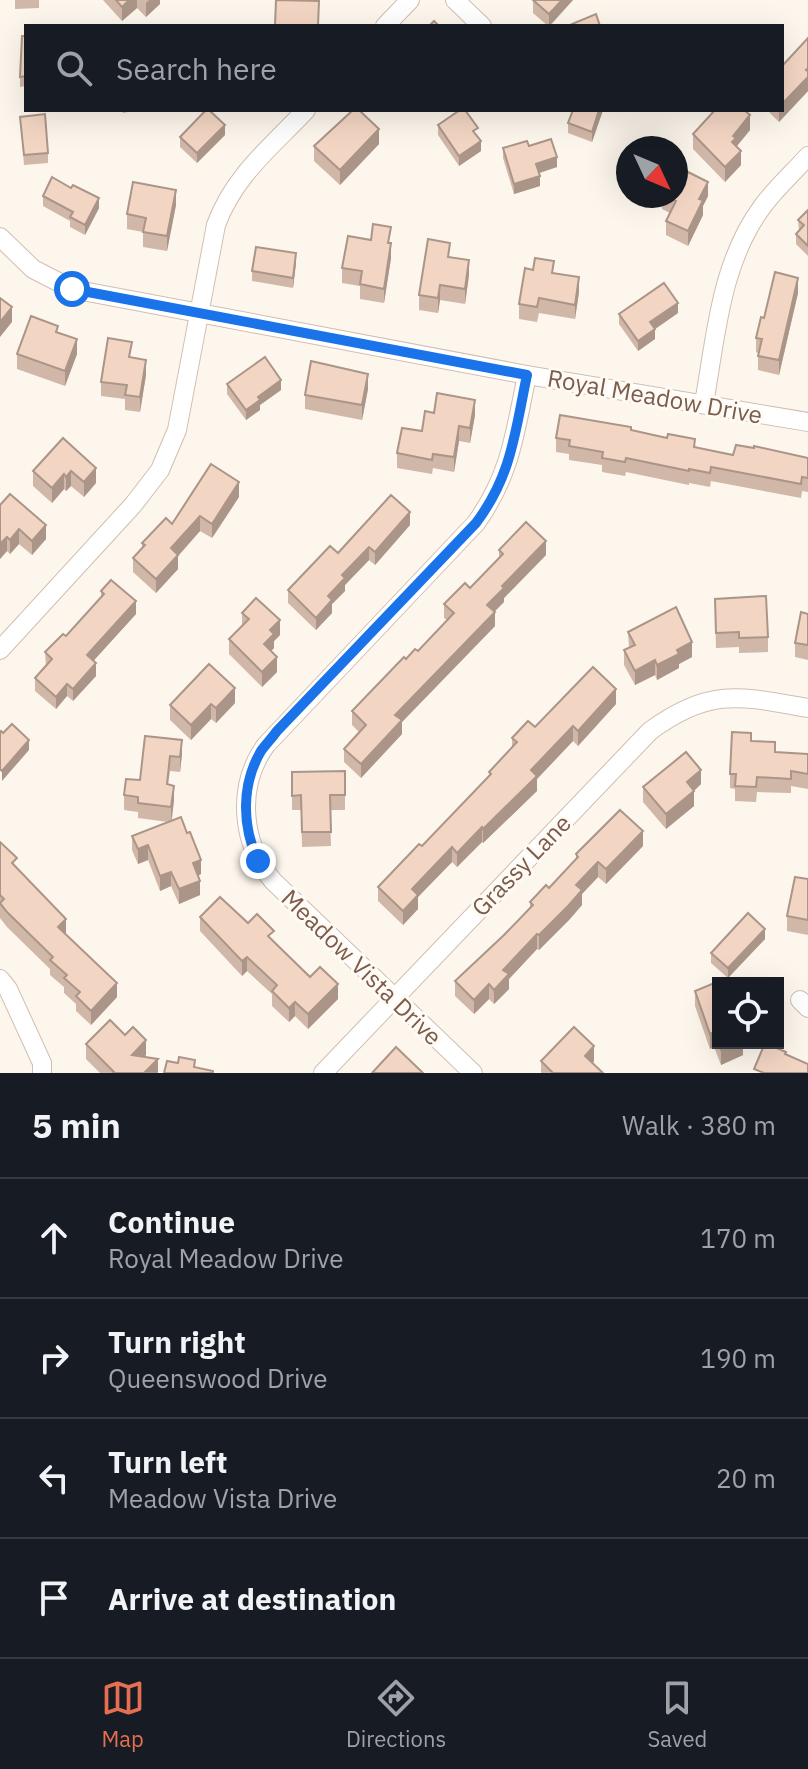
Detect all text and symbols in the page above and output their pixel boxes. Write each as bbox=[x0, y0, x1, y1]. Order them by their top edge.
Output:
search box bbox=[24, 24, 784, 112]
icon: search bbox=[52, 46, 96, 90]
text: Search here bbox=[116, 49, 277, 88]
north arrow bbox=[616, 136, 688, 208]
route start bbox=[54, 271, 90, 307]
street label: Royal Meadow Drive bbox=[545, 361, 765, 431]
street label: Grassy Lane bbox=[464, 807, 578, 923]
route end bbox=[240, 843, 276, 879]
street label: Meadow Vista Drive bbox=[275, 882, 449, 1052]
map controls bbox=[712, 977, 784, 1049]
button: locate bbox=[712, 977, 784, 1049]
text: 5 min bbox=[32, 1103, 121, 1147]
text: Walk · 380 m bbox=[622, 1108, 776, 1142]
text: Continue bbox=[108, 1202, 235, 1241]
icon: ahead bbox=[32, 1216, 76, 1260]
text: 170 m bbox=[700, 1221, 776, 1255]
text: Royal Meadow Drive bbox=[108, 1241, 344, 1275]
text: Turn right bbox=[108, 1322, 246, 1361]
icon: right bbox=[32, 1336, 76, 1380]
text: 190 m bbox=[700, 1341, 776, 1375]
text: Queenswood Drive bbox=[108, 1361, 327, 1395]
text: Turn left bbox=[108, 1442, 227, 1481]
icon: left bbox=[32, 1456, 76, 1500]
text: 20 m bbox=[716, 1461, 776, 1495]
text: Meadow Vista Drive bbox=[108, 1481, 337, 1515]
icon: arrive bbox=[32, 1576, 76, 1620]
text: Arrive at destination bbox=[108, 1579, 396, 1618]
tab: Map bbox=[101, 1676, 145, 1753]
tab: Directions bbox=[346, 1676, 446, 1753]
tab: Saved bbox=[647, 1676, 707, 1753]

